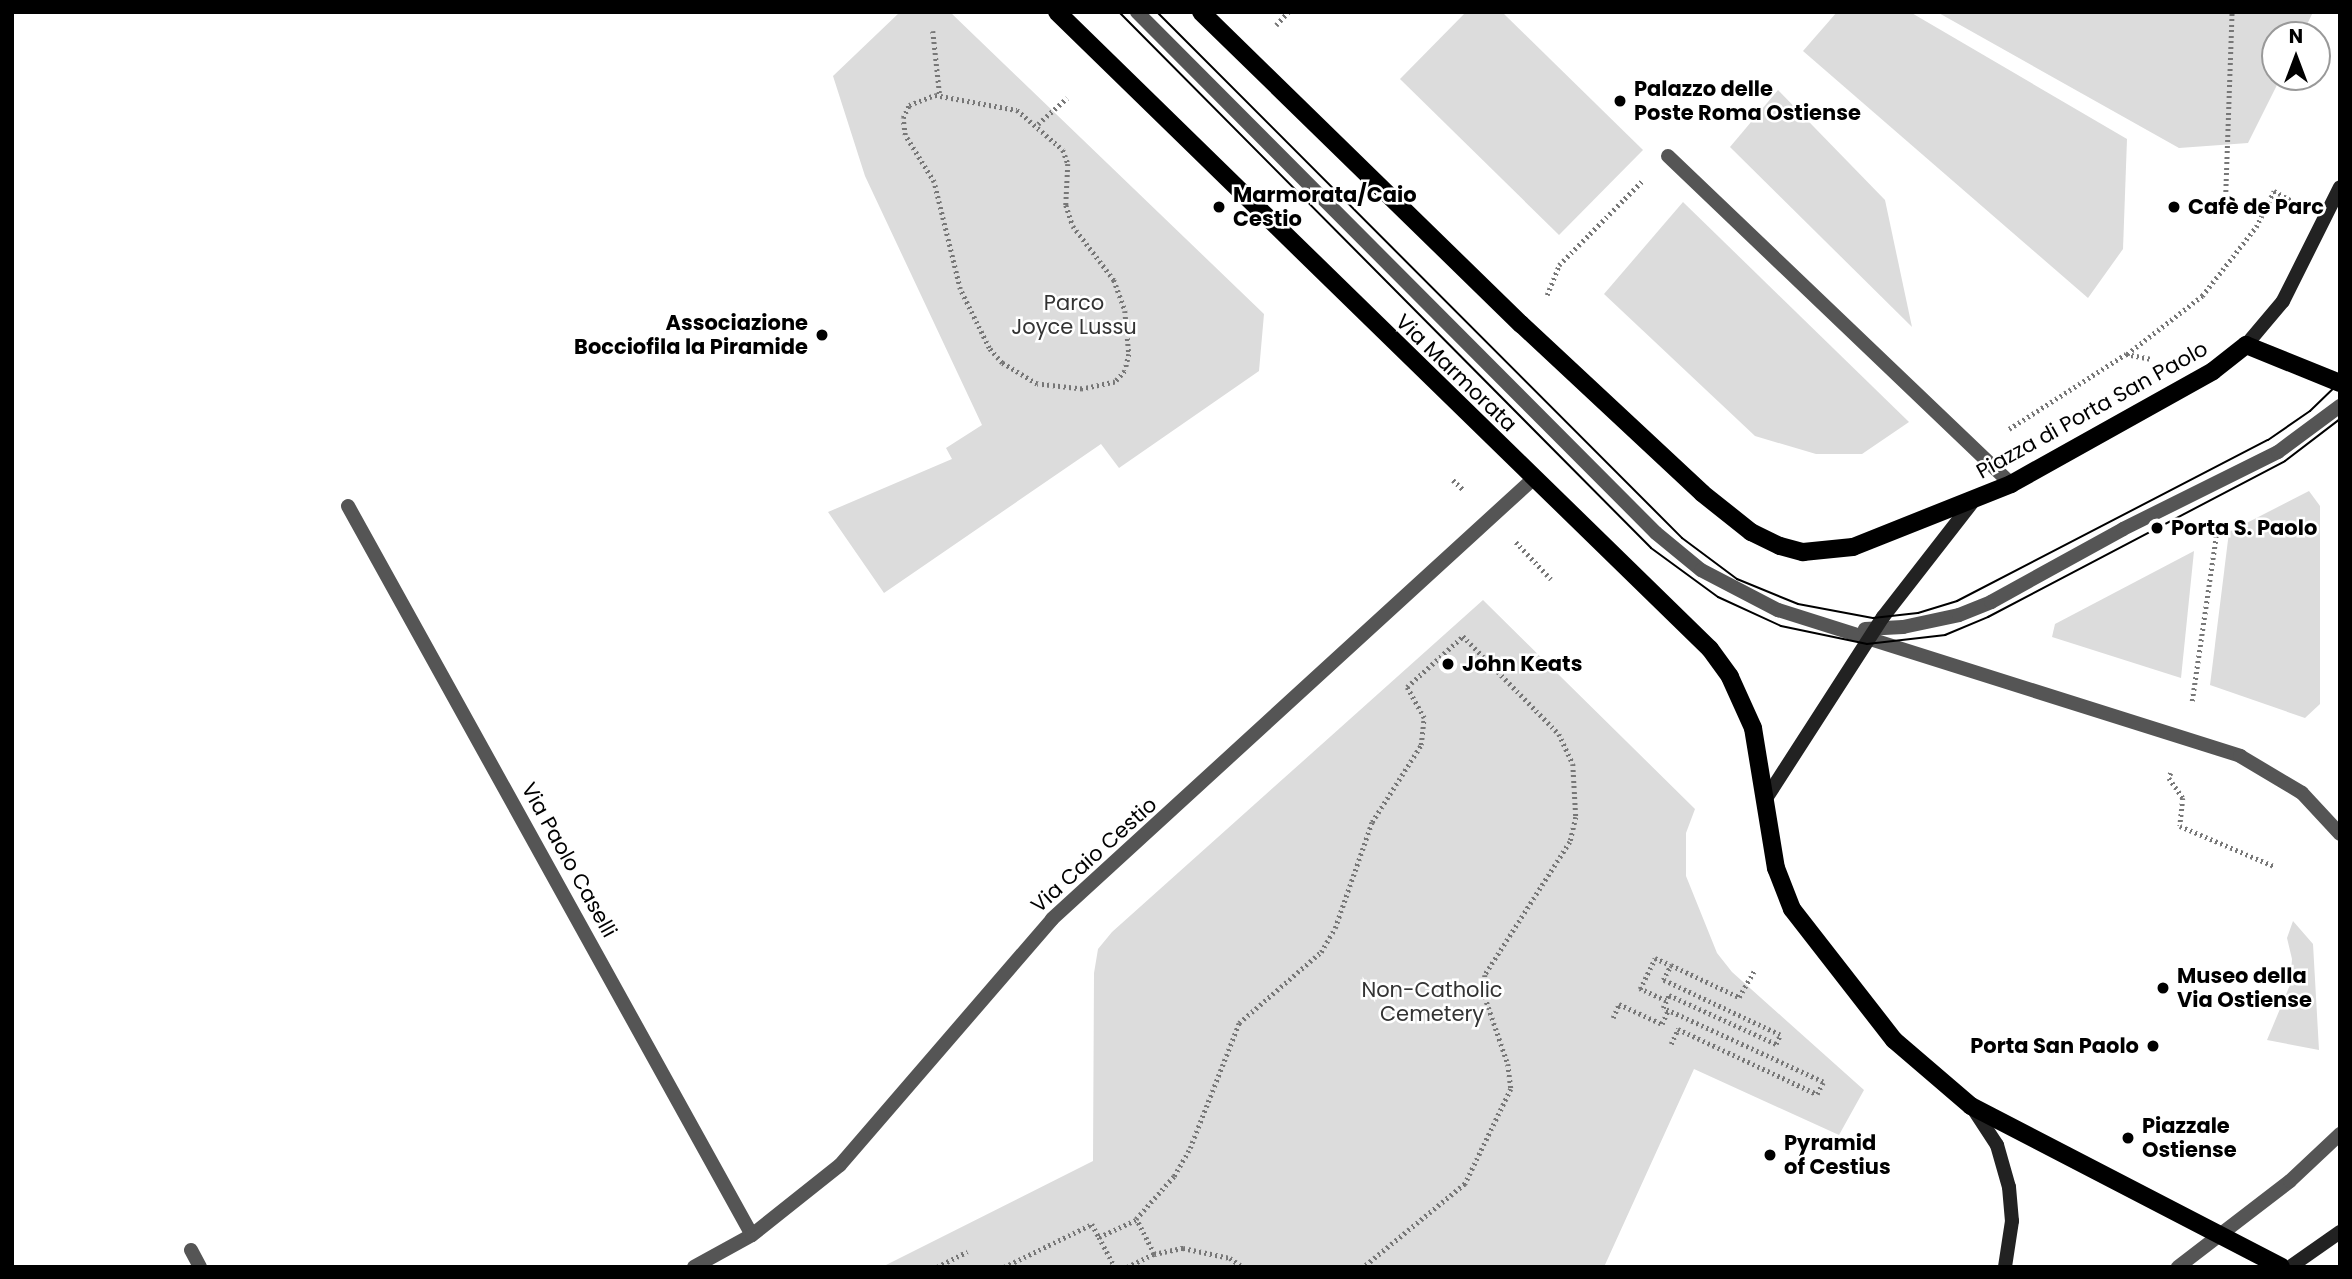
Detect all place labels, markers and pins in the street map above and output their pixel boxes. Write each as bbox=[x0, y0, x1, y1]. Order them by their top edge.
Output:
place label: Palazzo delle Poste Roma Ostiense bbox=[1634, 76, 1861, 126]
marker: Palazzo delle Poste Roma Ostiense bbox=[1612, 93, 1628, 109]
place label: Marmorata/Caio Cestio bbox=[1233, 182, 1417, 232]
place label: Cafè de Parc bbox=[2188, 194, 2324, 220]
marker: Marmorata/Caio Cestio bbox=[1211, 199, 1227, 215]
marker: Cafè de Parc bbox=[2166, 199, 2182, 215]
place label: Associazione Bocciofila la Piramide bbox=[574, 310, 808, 360]
marker: Associazione Bocciofila la Piramide bbox=[814, 327, 830, 343]
place label: Porta S. Paolo bbox=[2171, 515, 2317, 541]
marker: Porta S. Paolo bbox=[2149, 520, 2165, 536]
place label: John Keats bbox=[1462, 651, 1582, 677]
marker: John Keats bbox=[1440, 656, 1456, 672]
place label: Museo della Via Ostiense bbox=[2177, 963, 2312, 1013]
marker: Museo della Via Ostiense bbox=[2155, 980, 2171, 996]
place label: Porta San Paolo bbox=[1970, 1033, 2139, 1059]
marker: Porta San Paolo bbox=[2145, 1038, 2161, 1054]
place label: Piazzale Ostiense bbox=[2142, 1113, 2237, 1163]
place label: Pyramid of Cestius bbox=[1784, 1130, 1891, 1180]
marker: Piazzale Ostiense bbox=[2120, 1130, 2136, 1146]
marker: Pyramid of Cestius bbox=[1762, 1147, 1778, 1163]

